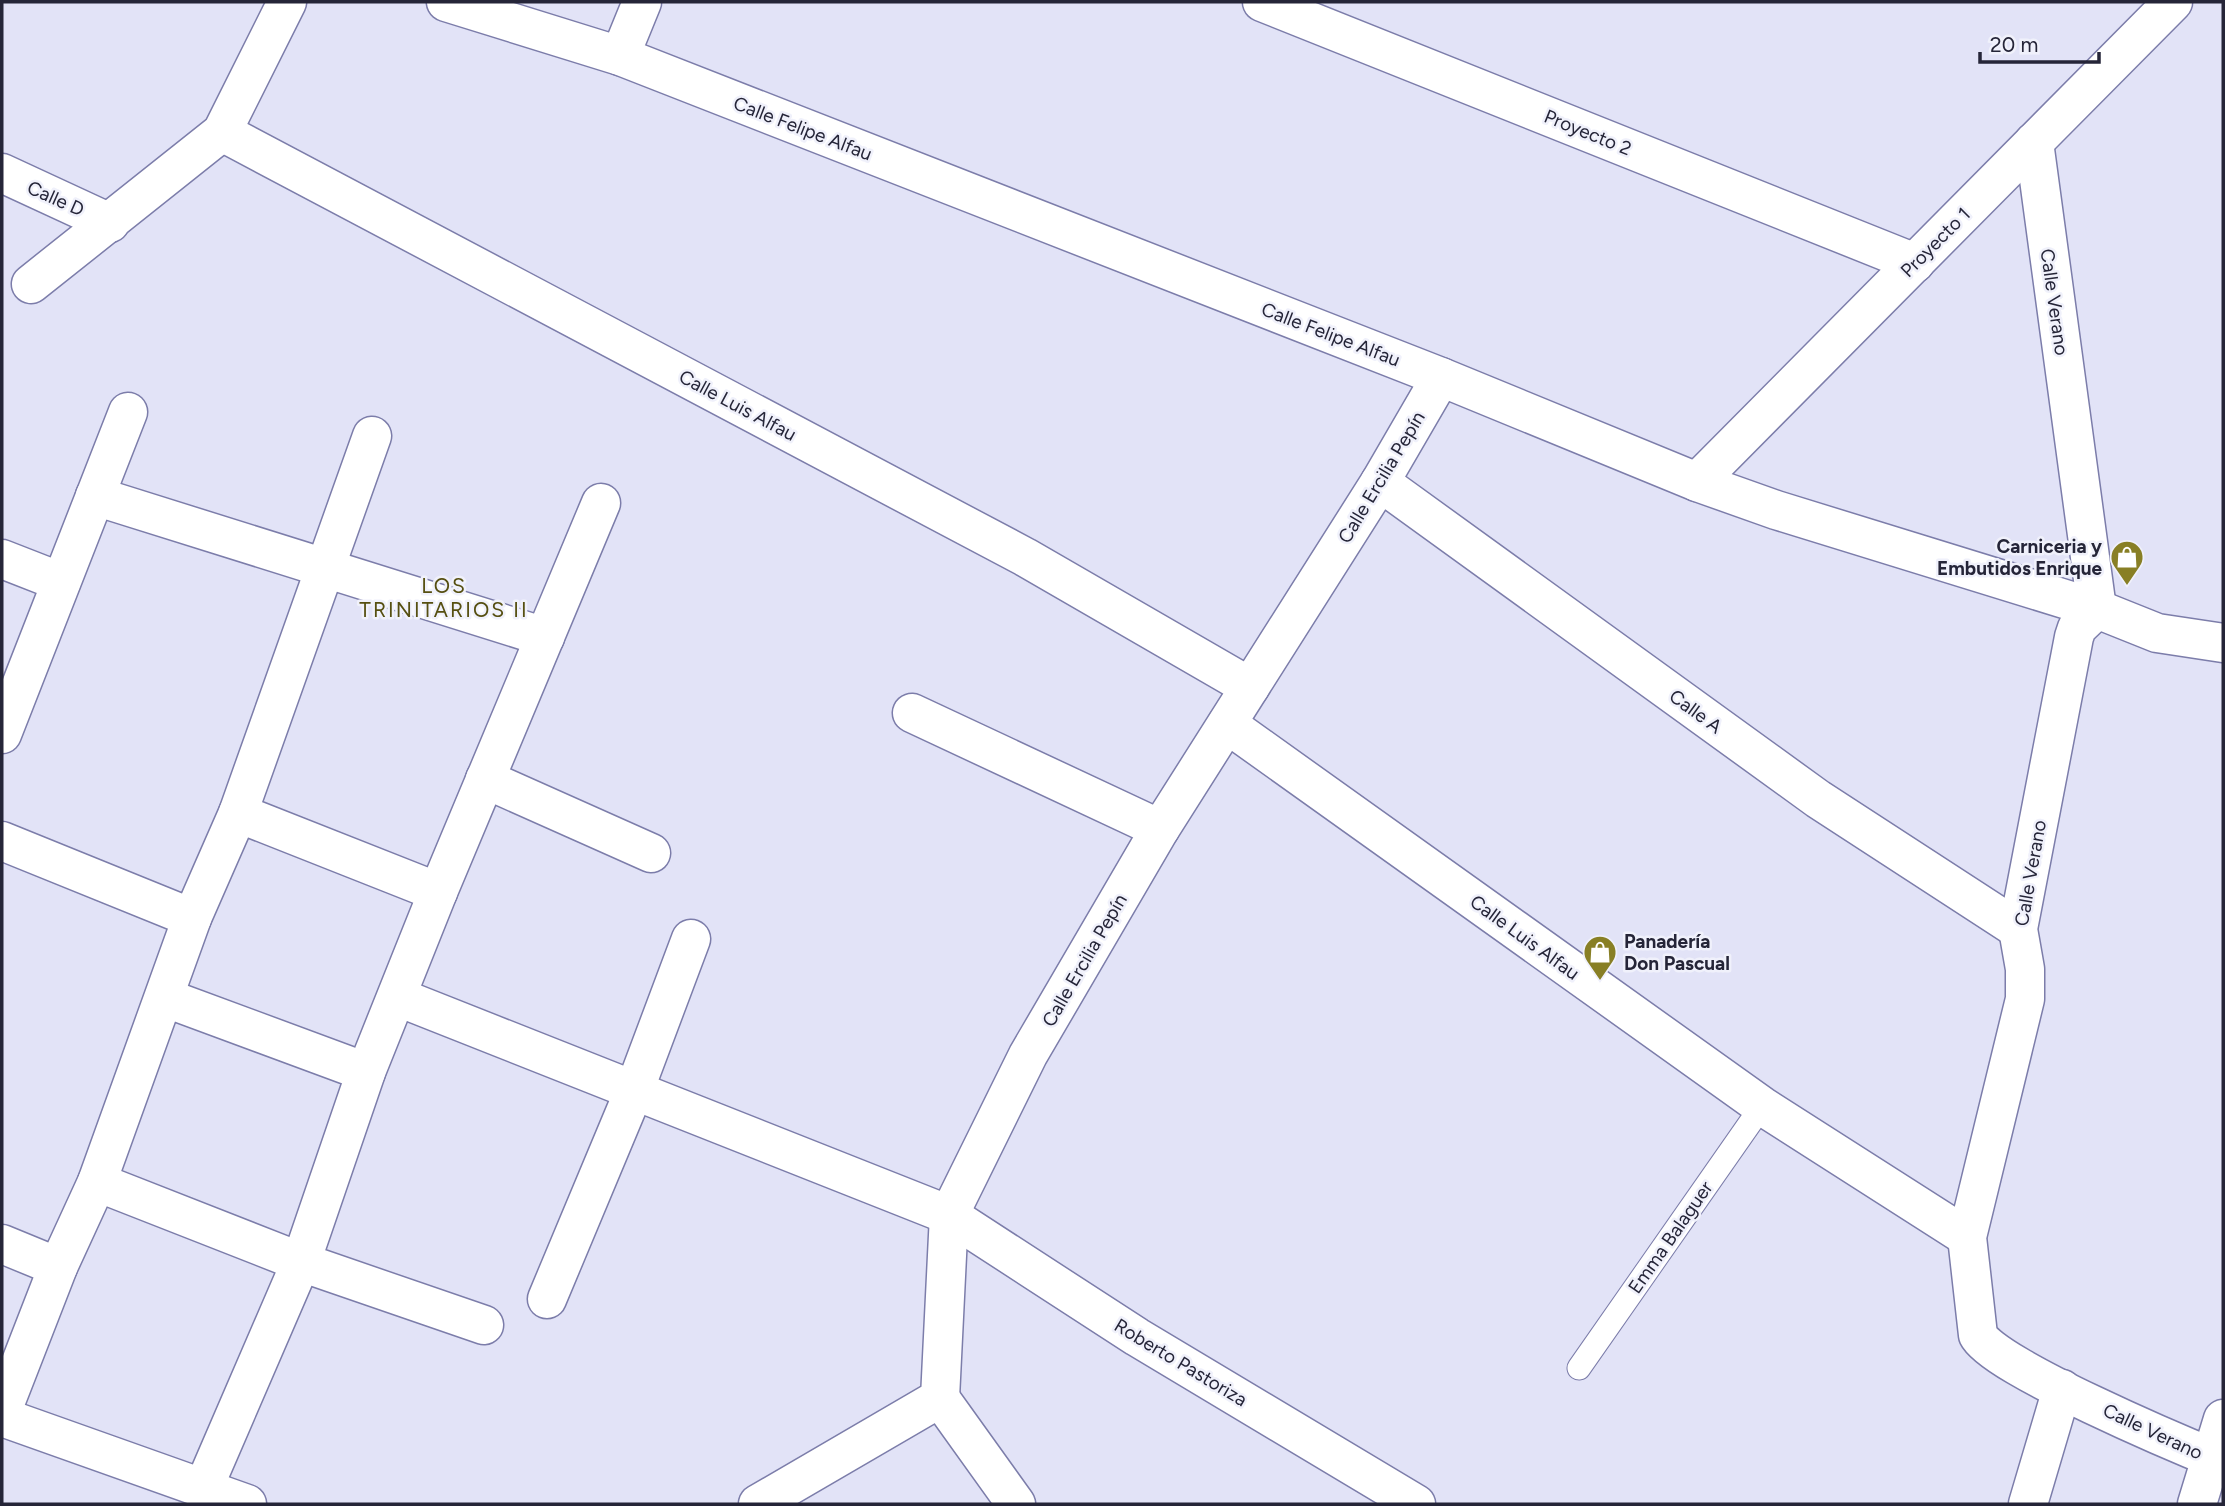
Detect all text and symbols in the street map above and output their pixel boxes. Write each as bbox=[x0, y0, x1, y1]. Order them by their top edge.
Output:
scale bar bbox=[1980, 21, 2099, 65]
text: 20 m bbox=[1990, 32, 2038, 57]
street label: Calle Felipe Alfau bbox=[730, 91, 875, 165]
street label: Proyecto 2 bbox=[1541, 105, 1635, 160]
street label: Calle D bbox=[24, 176, 88, 221]
street label: Proyecto 1 bbox=[1896, 203, 1975, 282]
street label: Calle Verano bbox=[2036, 247, 2073, 357]
street label: Calle Felipe Alfau bbox=[1258, 297, 1403, 371]
street label: Calle Luis Alfau bbox=[675, 365, 800, 446]
street label: Calle Ercilia Pepín bbox=[1333, 407, 1430, 547]
place label: Carniceria y Embutidos Enrique bbox=[1937, 535, 2102, 580]
shop icon: Carniceria y Embutidos Enrique bbox=[2108, 538, 2146, 587]
district label: LOS TRINITARIOS II bbox=[359, 573, 529, 622]
street label: Calle A bbox=[1665, 685, 1727, 738]
street label: Calle Verano bbox=[2010, 818, 2051, 928]
street label: Calle Ercilia Pepín bbox=[1037, 890, 1132, 1031]
street label: Calle Luis Alfau bbox=[1466, 890, 1584, 985]
place label: Panadería Don Pascual bbox=[1624, 930, 1730, 975]
shop icon: Panadería Don Pascual bbox=[1581, 933, 1619, 982]
street label: Emma Balaguer bbox=[1623, 1176, 1718, 1298]
street label: Roberto Pastoriza bbox=[1110, 1314, 1251, 1411]
street label: Calle Verano bbox=[2099, 1398, 2206, 1465]

